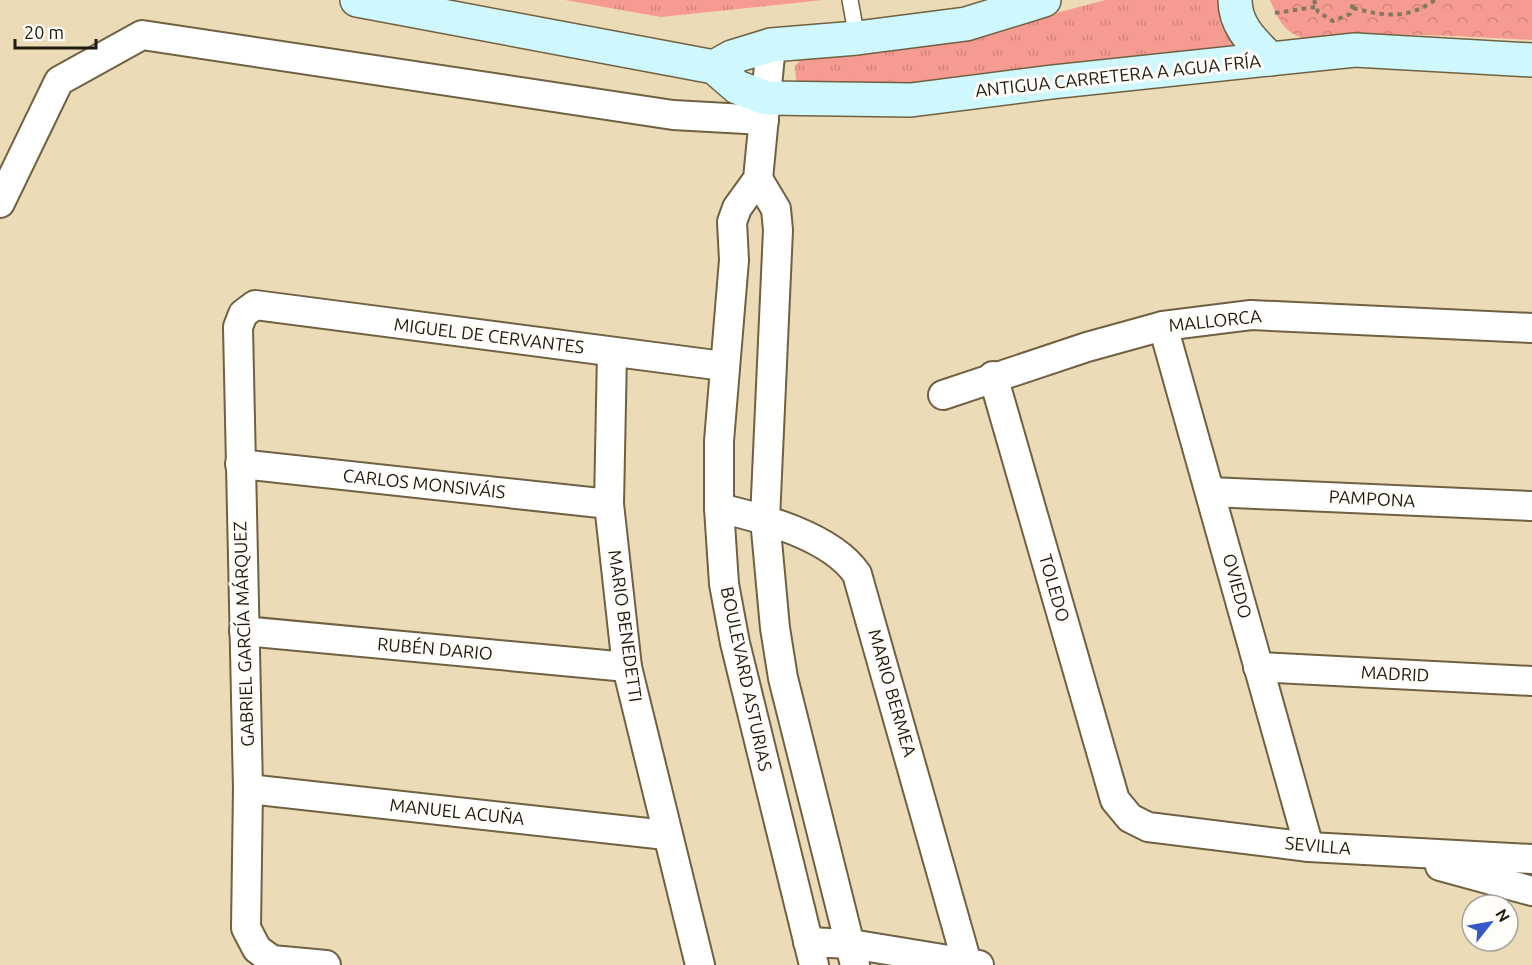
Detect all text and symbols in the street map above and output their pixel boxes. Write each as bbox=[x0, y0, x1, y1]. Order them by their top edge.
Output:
scale bar bbox=[15, 12, 96, 50]
text: 20 m bbox=[24, 22, 64, 42]
street label: ANTIGUA CARRETERA A AGUA FRÍA bbox=[974, 49, 1262, 100]
street label: MALLORCA bbox=[1167, 305, 1263, 335]
street label: MIGUEL DE CERVANTES bbox=[393, 313, 585, 357]
street label: CARLOS MONSIVÁIS bbox=[342, 464, 506, 501]
street label: PAMPONA bbox=[1328, 486, 1416, 510]
street label: GABRIEL GARCÍA MÁRQUEZ bbox=[228, 521, 258, 747]
street label: MARIO BENEDETTI bbox=[605, 548, 647, 703]
street label: OVIEDO bbox=[1220, 551, 1256, 620]
street label: TOLEDO bbox=[1036, 552, 1074, 624]
street label: BOULEVARD ASTURIAS bbox=[718, 585, 776, 773]
street label: MARIO BERMEA bbox=[865, 627, 921, 759]
street label: RUBÉN DARIO bbox=[376, 632, 494, 663]
street label: MADRID bbox=[1360, 661, 1430, 685]
street label: MANUEL ACUÑA bbox=[389, 793, 526, 828]
street label: SEVILLA bbox=[1284, 832, 1352, 858]
north arrow bbox=[1460, 893, 1520, 953]
text: N bbox=[1492, 906, 1514, 925]

